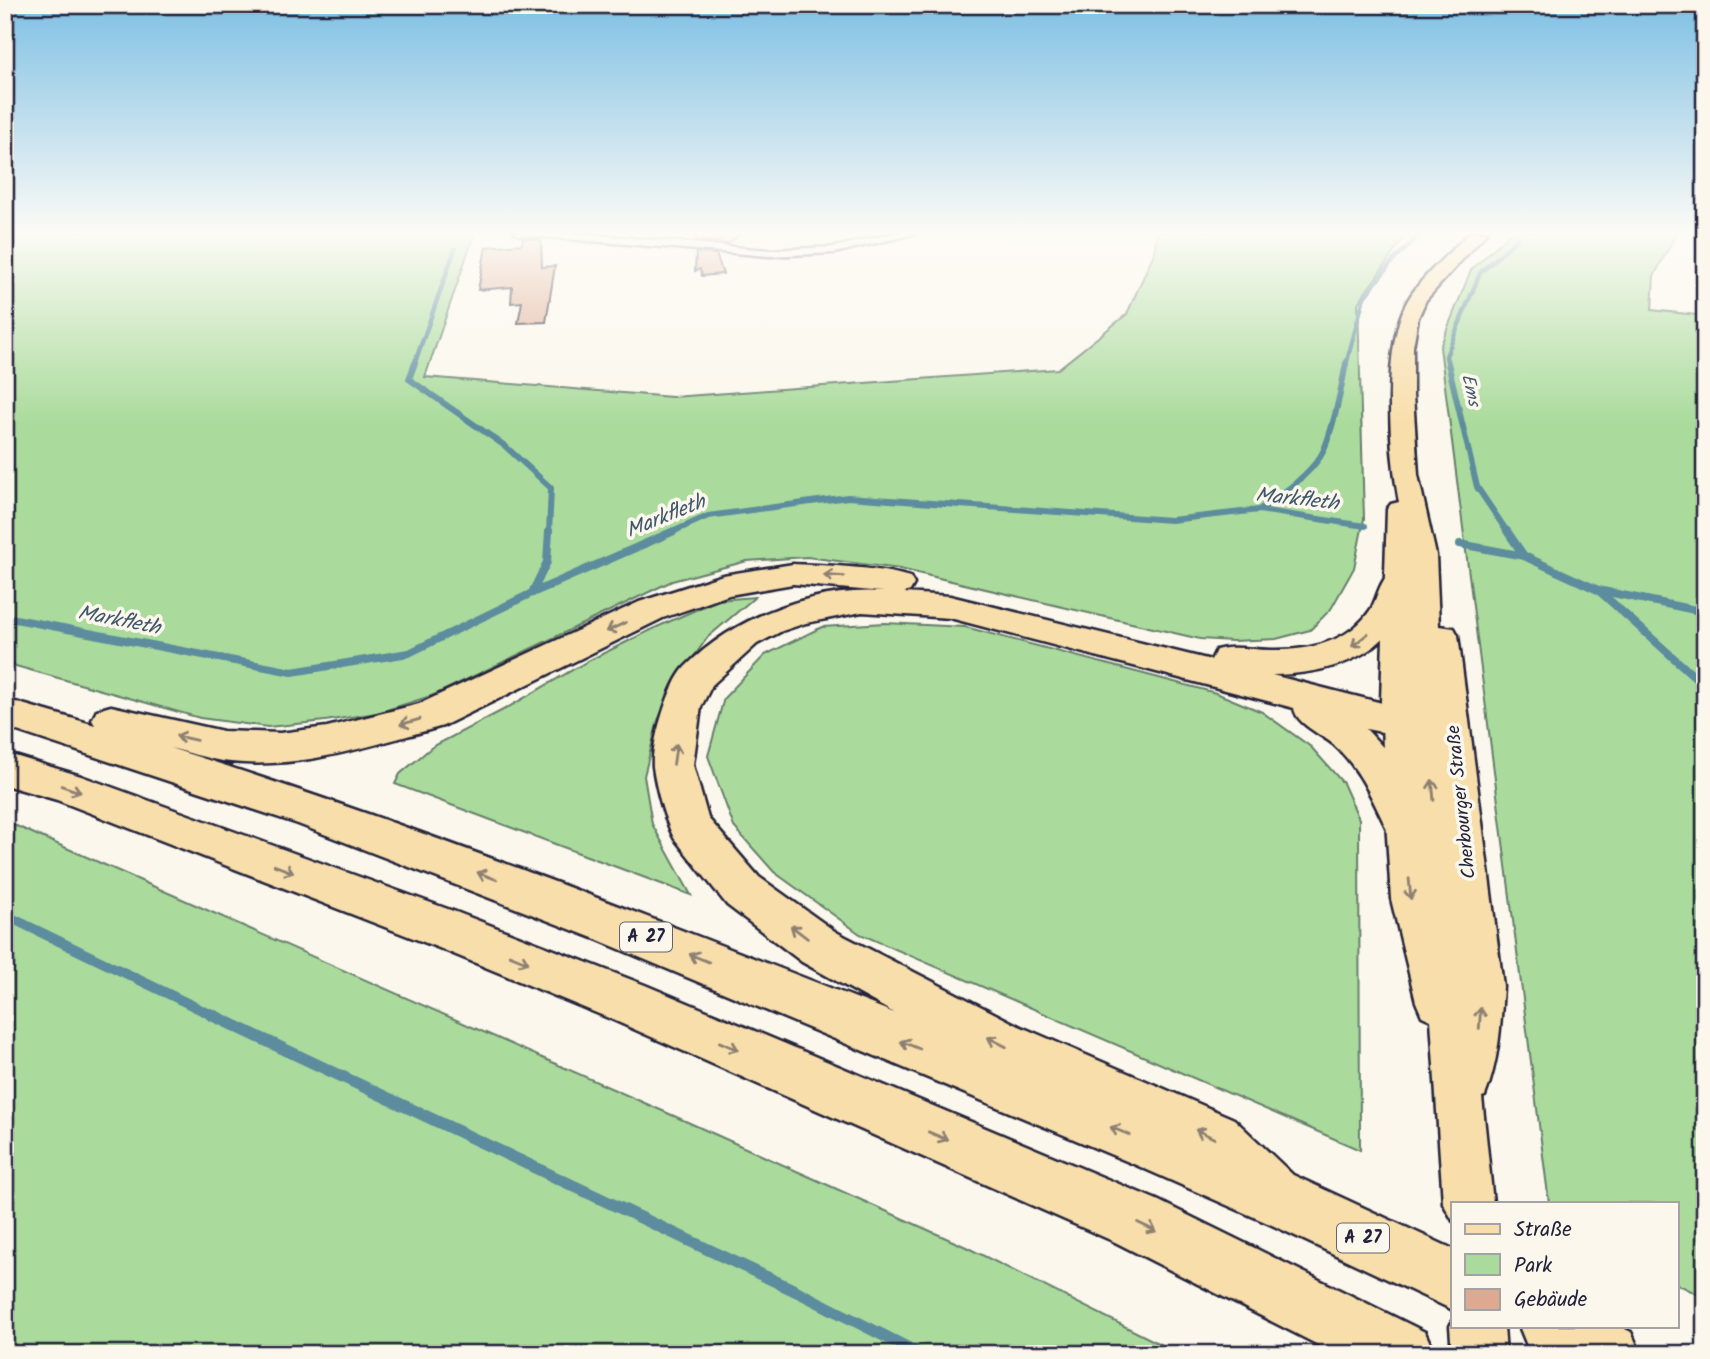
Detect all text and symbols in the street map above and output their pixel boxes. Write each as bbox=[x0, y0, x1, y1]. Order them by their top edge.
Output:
water label: Ems bbox=[1452, 371, 1488, 411]
water label: Markfleth bbox=[1254, 479, 1342, 521]
water label: Markfleth bbox=[621, 485, 712, 548]
one-way arrow bbox=[823, 569, 846, 582]
water label: Markfleth bbox=[75, 597, 165, 645]
one-way arrow bbox=[606, 620, 627, 634]
one-way arrow bbox=[1352, 632, 1370, 647]
one-way arrow bbox=[399, 716, 421, 729]
street label: Cherbourger Straße bbox=[1439, 723, 1485, 880]
one-way arrow bbox=[175, 731, 198, 744]
one-way arrow bbox=[668, 743, 681, 766]
one-way arrow bbox=[1426, 780, 1439, 802]
one-way arrow bbox=[59, 784, 81, 796]
one-way arrow bbox=[272, 863, 294, 876]
one-way arrow bbox=[477, 869, 499, 882]
one-way arrow bbox=[1404, 878, 1417, 900]
road number: A 27 bbox=[620, 922, 672, 952]
one-way arrow bbox=[789, 925, 808, 940]
one-way arrow bbox=[689, 951, 711, 964]
one-way arrow bbox=[508, 953, 529, 966]
one-way arrow bbox=[1473, 1007, 1486, 1030]
one-way arrow bbox=[987, 1034, 1008, 1048]
one-way arrow bbox=[900, 1037, 921, 1050]
one-way arrow bbox=[718, 1040, 739, 1053]
one-way arrow bbox=[1110, 1123, 1132, 1136]
one-way arrow bbox=[1195, 1127, 1216, 1141]
one-way arrow bbox=[927, 1130, 948, 1143]
legend bbox=[1451, 1202, 1678, 1328]
text: Straße bbox=[1514, 1214, 1572, 1247]
one-way arrow bbox=[1136, 1220, 1157, 1234]
road number: A 27 bbox=[1337, 1224, 1389, 1252]
text: Park bbox=[1514, 1250, 1552, 1283]
text: Gebäude bbox=[1514, 1284, 1588, 1317]

